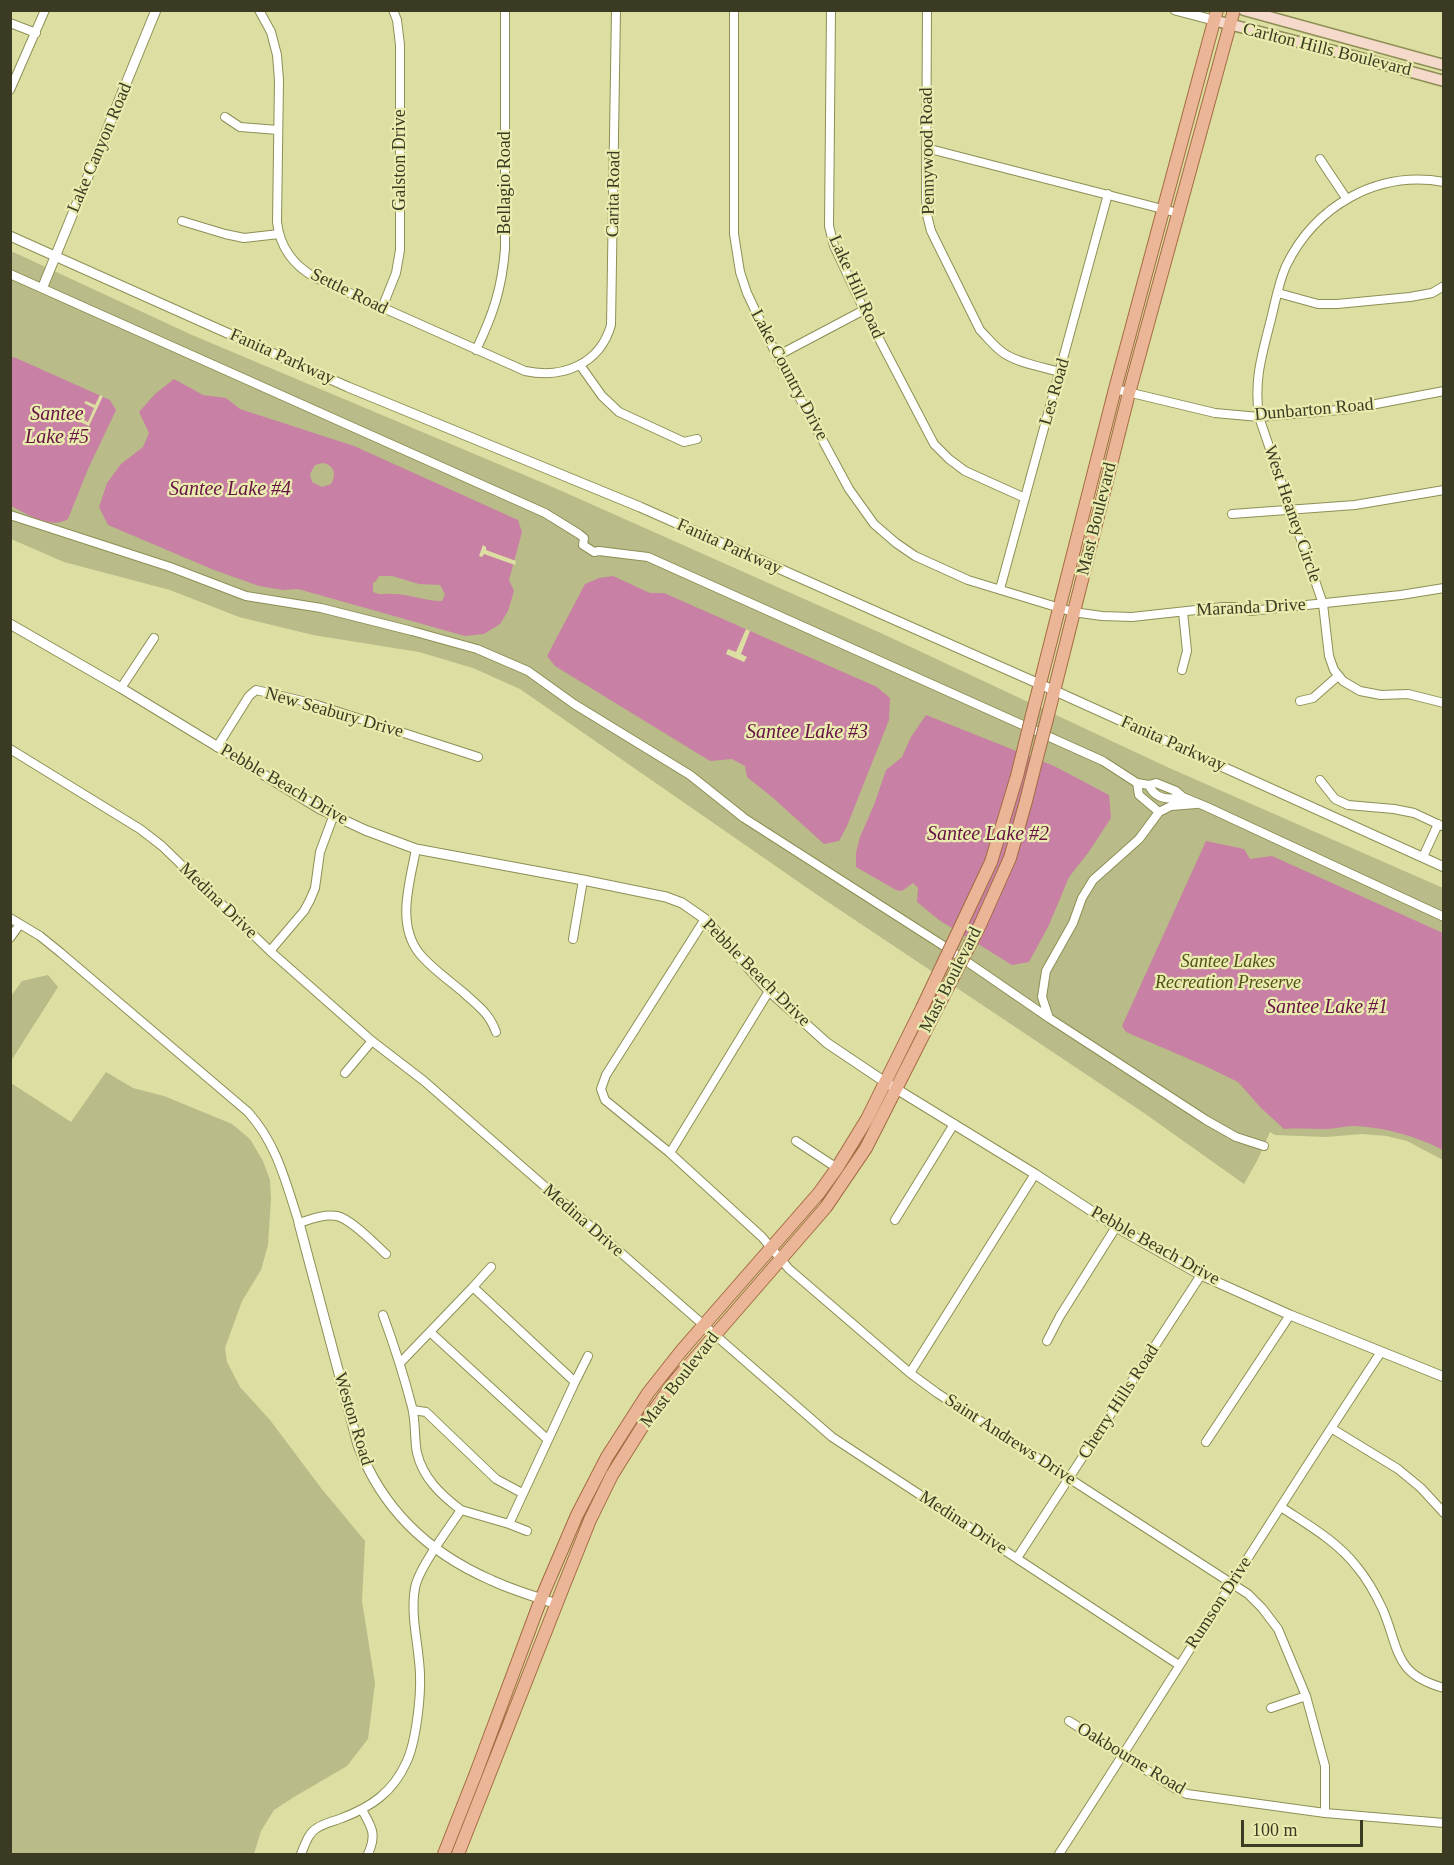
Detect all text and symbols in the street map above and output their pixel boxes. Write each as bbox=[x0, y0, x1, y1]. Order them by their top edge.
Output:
street label: Carlton Hills Boulevard bbox=[1240, 19, 1414, 81]
street label: Lake Canyon Road bbox=[63, 80, 137, 216]
street label: Pennywood Road bbox=[916, 87, 940, 215]
street label: Galston Drive bbox=[389, 109, 411, 211]
street label: Bellagio Road bbox=[494, 131, 516, 235]
street label: Carita Road bbox=[602, 151, 626, 237]
street label: Lake Hill Road bbox=[824, 232, 888, 342]
street label: Settle Road bbox=[307, 264, 391, 320]
street label: Lake Country Drive bbox=[745, 306, 833, 444]
street label: Fanita Parkway bbox=[226, 324, 338, 390]
street label: Les Road bbox=[1035, 356, 1075, 428]
street label: Dunbarton Road bbox=[1254, 394, 1374, 426]
water label: Santee Lake #5 bbox=[25, 403, 89, 450]
street label: West Heaney Circle bbox=[1258, 443, 1326, 585]
street label: Mast Boulevard bbox=[1073, 460, 1121, 578]
water label: Santee Lake #4 bbox=[169, 478, 291, 502]
street label: Fanita Parkway bbox=[673, 514, 785, 580]
street label: Maranda Drive bbox=[1196, 594, 1306, 622]
street label: New Seabury Drive bbox=[262, 683, 406, 743]
street label: Fanita Parkway bbox=[1117, 711, 1229, 777]
water label: Santee Lake #3 bbox=[746, 721, 868, 745]
street label: Pebble Beach Drive bbox=[216, 740, 352, 830]
water label: Santee Lake #2 bbox=[927, 823, 1049, 847]
street label: Medina Drive bbox=[174, 858, 262, 944]
street label: Pebble Beach Drive bbox=[697, 914, 815, 1032]
street label: Mast Boulevard bbox=[915, 924, 987, 1036]
park label: Santee Lakes Recreation Preserve bbox=[1155, 951, 1301, 994]
water label: Santee Lake #1 bbox=[1266, 996, 1388, 1020]
street label: Medina Drive bbox=[538, 1180, 628, 1262]
street label: Pebble Beach Drive bbox=[1087, 1202, 1223, 1290]
street label: Mast Boulevard bbox=[636, 1328, 724, 1432]
street label: Cherry Hills Road bbox=[1074, 1341, 1164, 1463]
street label: Weston Road bbox=[329, 1370, 377, 1468]
street label: Saint Andrews Drive bbox=[940, 1390, 1080, 1490]
street label: Medina Drive bbox=[915, 1487, 1011, 1559]
street label: Rumson Drive bbox=[1181, 1553, 1257, 1653]
street label: Oakbourne Road bbox=[1073, 1718, 1189, 1800]
scale bar bbox=[1244, 1808, 1366, 1846]
text: 100 m bbox=[1252, 1820, 1298, 1840]

